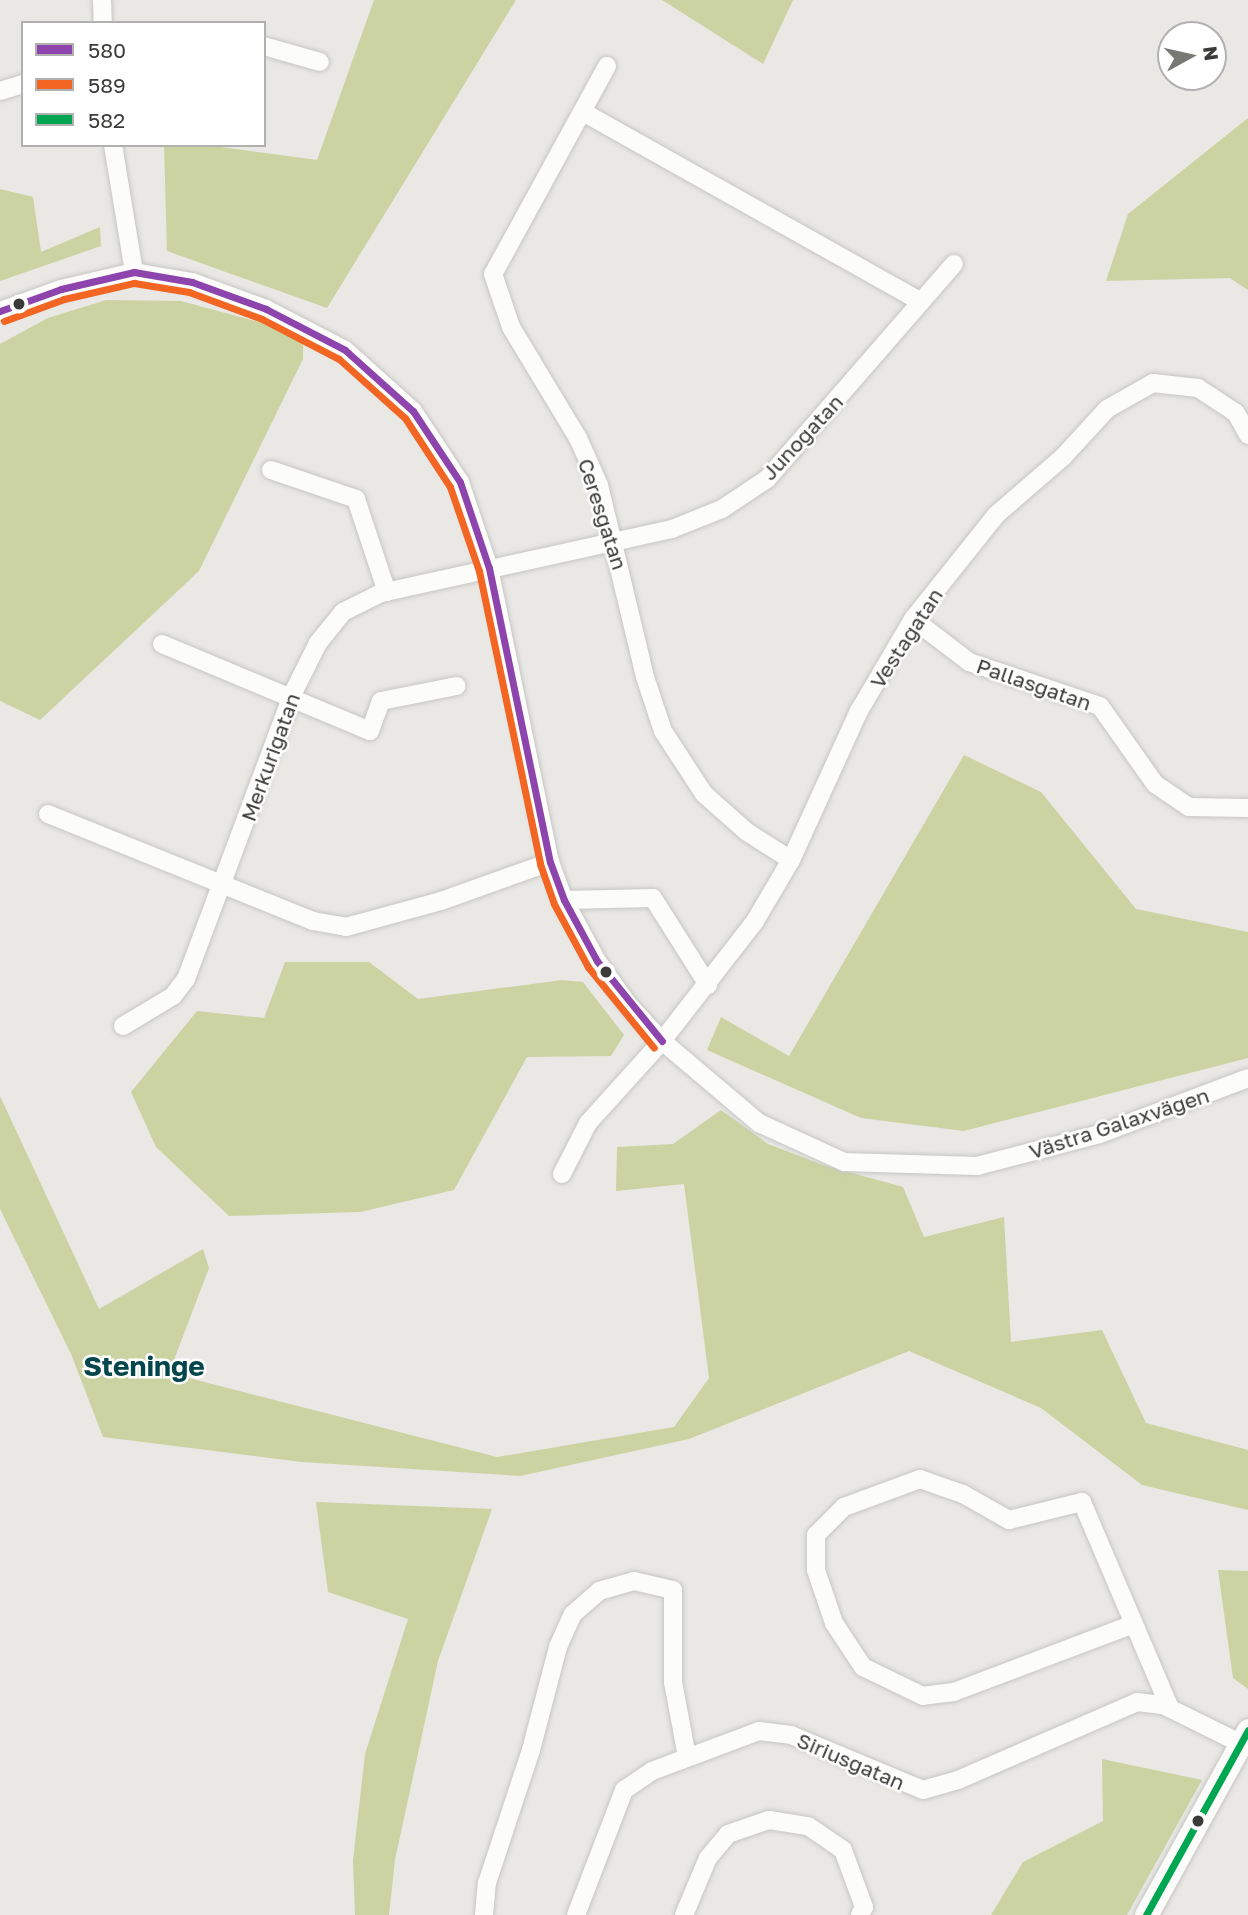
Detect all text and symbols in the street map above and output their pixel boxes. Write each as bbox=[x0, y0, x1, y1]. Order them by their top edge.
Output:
legend bbox=[21, 21, 266, 147]
north arrow bbox=[1157, 21, 1227, 91]
text: 580 bbox=[88, 37, 126, 63]
text: N bbox=[1199, 45, 1224, 62]
text: 589 bbox=[88, 72, 126, 98]
text: 582 bbox=[88, 107, 125, 133]
unlabelled marker bbox=[12, 297, 26, 311]
street label: Junogatan bbox=[756, 389, 848, 485]
street label: Ceresgatan bbox=[573, 455, 633, 573]
street label: Vestagatan bbox=[864, 583, 948, 693]
street label: Pallasgatan bbox=[973, 653, 1095, 715]
street label: Merkurigatan bbox=[235, 689, 305, 825]
unlabelled marker bbox=[599, 965, 613, 979]
street label: Västra Galaxvägen bbox=[1026, 1082, 1212, 1164]
district label: Steninge bbox=[83, 1349, 205, 1383]
street label: Siriusgatan bbox=[793, 1727, 909, 1795]
unlabelled marker bbox=[1191, 1814, 1205, 1828]

